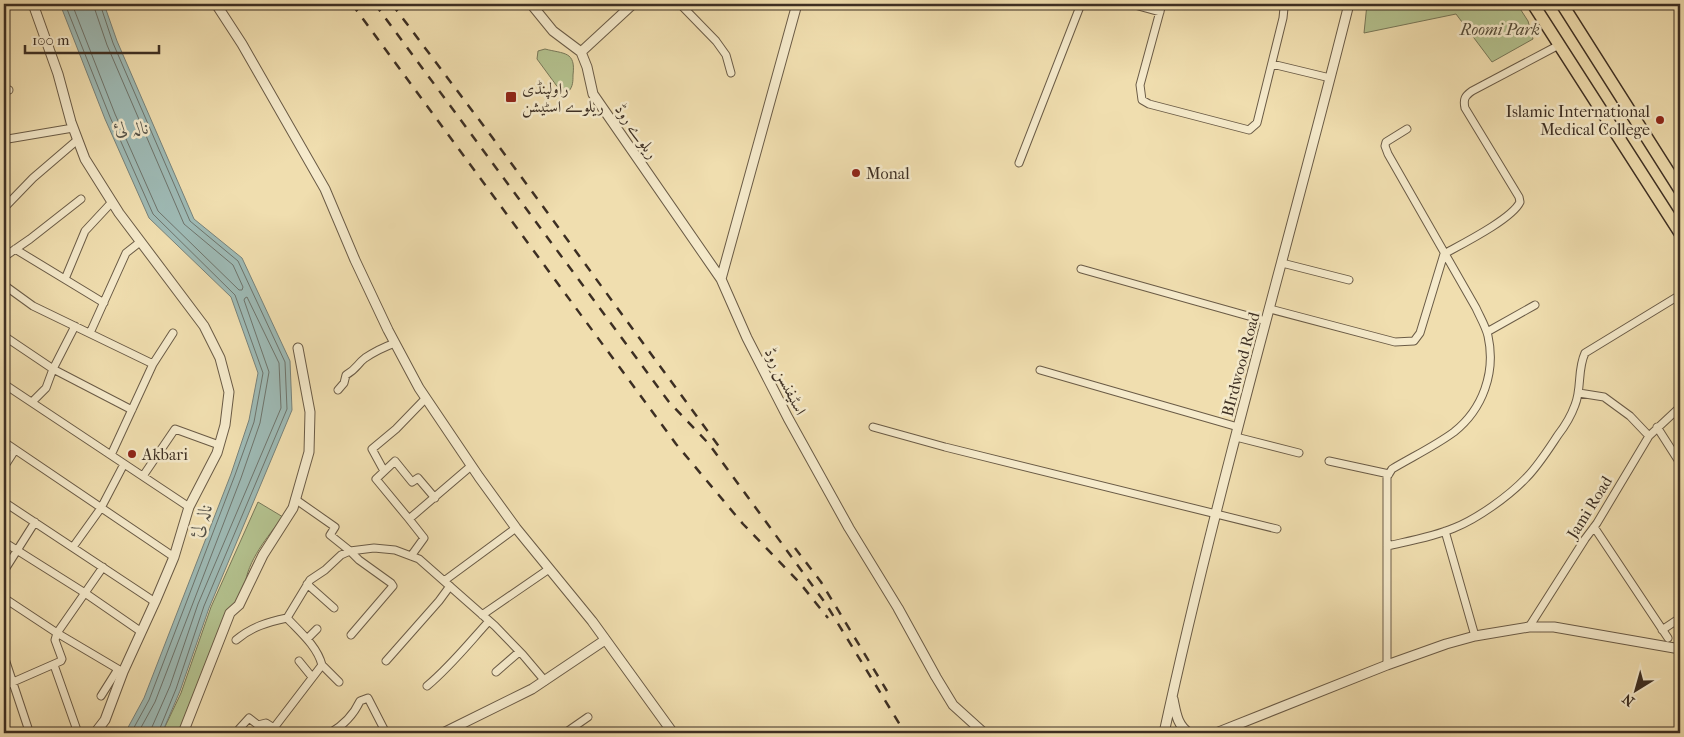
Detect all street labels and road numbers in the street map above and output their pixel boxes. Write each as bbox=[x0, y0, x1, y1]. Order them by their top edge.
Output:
street label: ریلوے روڈ bbox=[610, 100, 662, 163]
street label: BIrdwood Road bbox=[1217, 310, 1264, 418]
street label: اسٹیفنسن روڈ bbox=[759, 345, 811, 419]
street label: Jami Road bbox=[1562, 472, 1616, 544]

